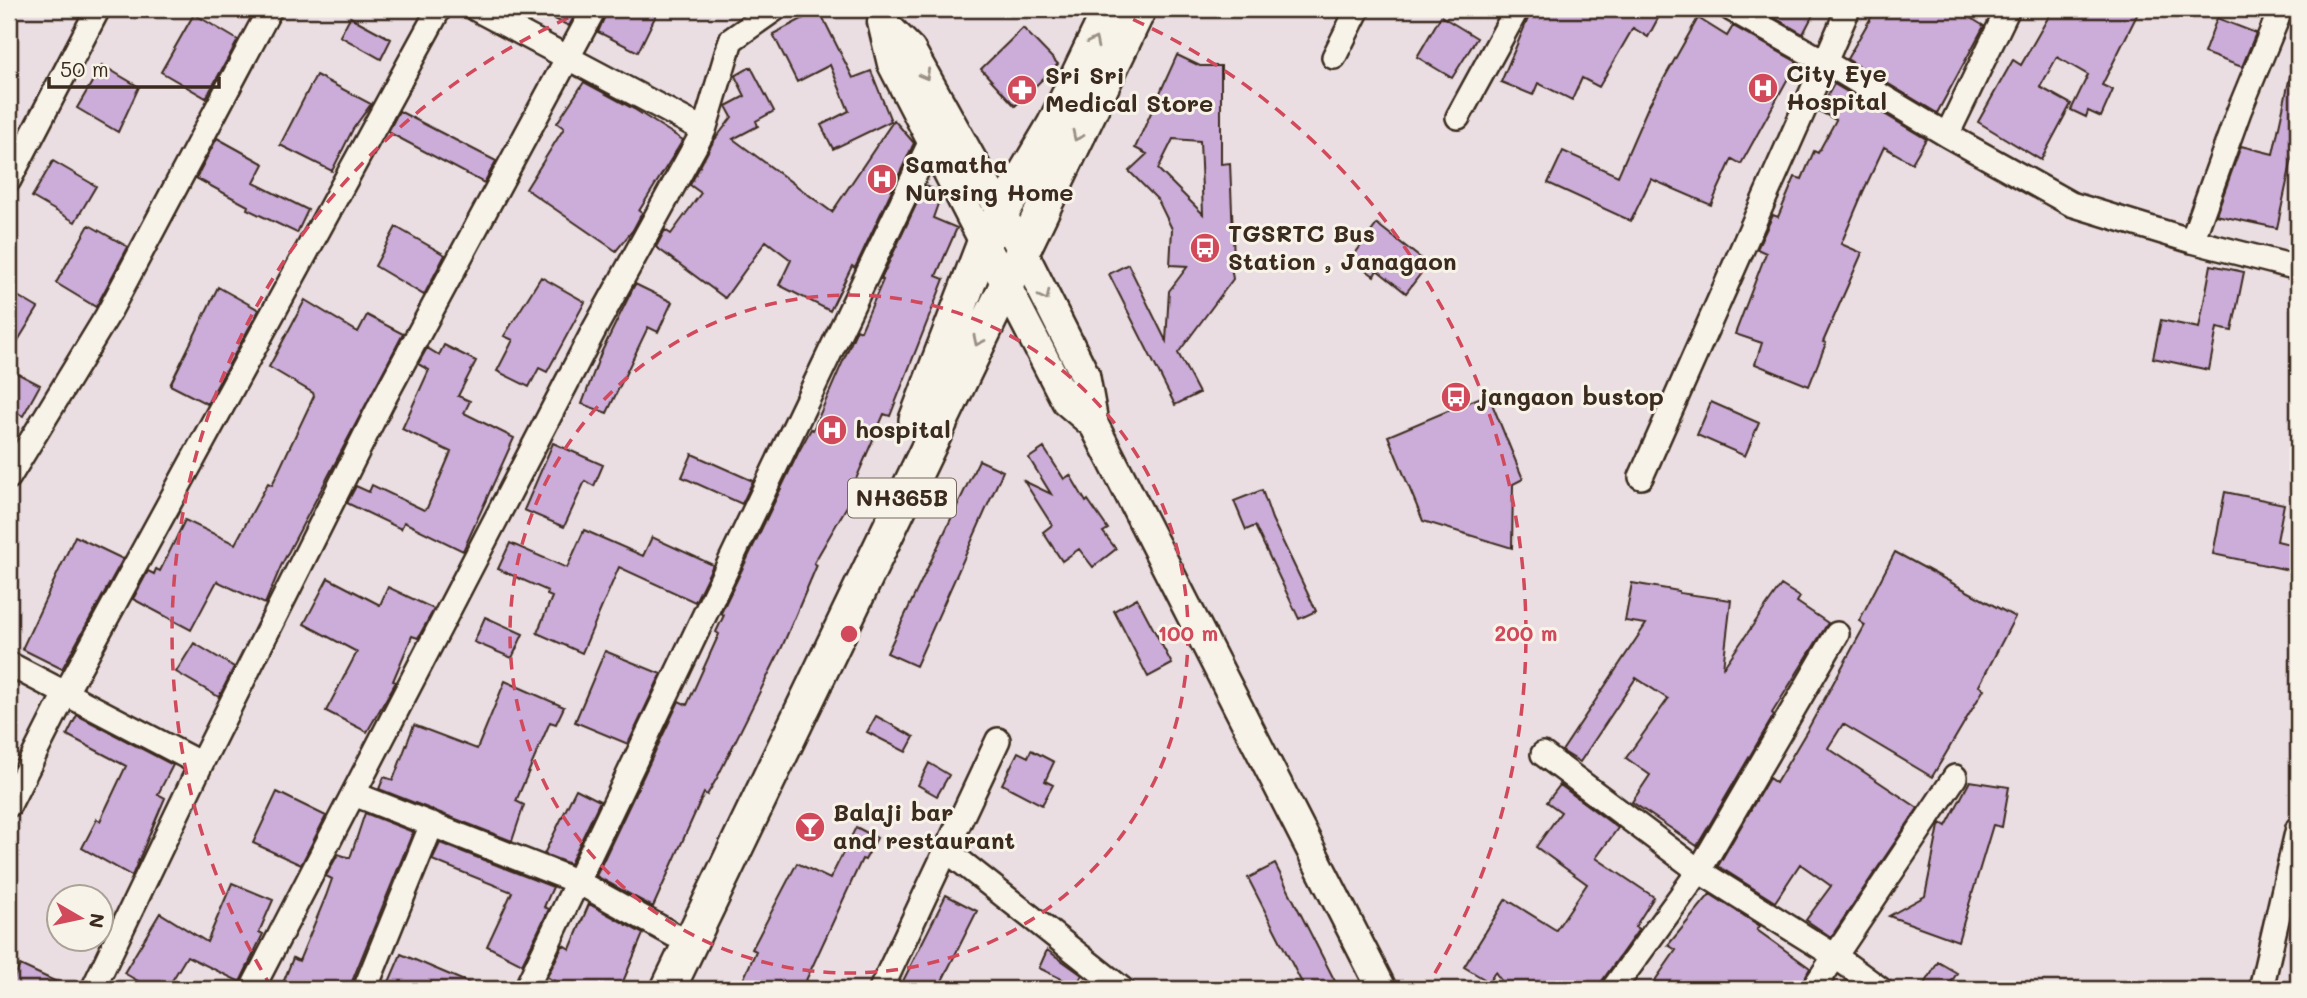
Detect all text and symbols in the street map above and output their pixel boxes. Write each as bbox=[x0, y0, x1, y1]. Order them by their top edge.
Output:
one-way arrow bbox=[1086, 37, 1100, 49]
scale bar bbox=[49, 46, 219, 90]
text: 50 m bbox=[60, 55, 109, 82]
place label: City Eye Hospital bbox=[1786, 57, 1887, 116]
place label: Sri Sri Medical Store bbox=[1045, 59, 1213, 118]
one-way arrow bbox=[917, 68, 930, 80]
hospital icon: City Eye Hospital bbox=[1746, 71, 1780, 105]
pharmacy icon: Sri Sri Medical Store bbox=[1005, 73, 1039, 107]
one-way arrow bbox=[1071, 129, 1085, 141]
place label: Samatha Nursing Home bbox=[905, 148, 1074, 207]
hospital icon: Samatha Nursing Home bbox=[865, 162, 899, 196]
place label: TGSRTC Bus Station , Janagaon bbox=[1228, 217, 1457, 276]
bus stop icon: TGSRTC Bus Station , Janagaon bbox=[1188, 231, 1222, 265]
one-way arrow bbox=[1037, 289, 1051, 301]
one-way arrow bbox=[972, 334, 986, 346]
bus stop icon: jangaon bustop bbox=[1439, 380, 1473, 414]
place label: jangaon bustop bbox=[1477, 380, 1664, 411]
hospital icon: hospital bbox=[815, 413, 849, 447]
place label: hospital bbox=[855, 413, 951, 444]
road number: NH365B bbox=[848, 478, 956, 518]
text: 100 m bbox=[1158, 619, 1218, 646]
text: 200 m bbox=[1495, 619, 1557, 646]
centre of rings bbox=[837, 622, 861, 646]
place label: Balaji bar and restaurant bbox=[833, 796, 1015, 855]
bar icon: Balaji bar and restaurant bbox=[793, 810, 827, 844]
north arrow bbox=[46, 883, 116, 953]
text: N bbox=[84, 912, 111, 930]

